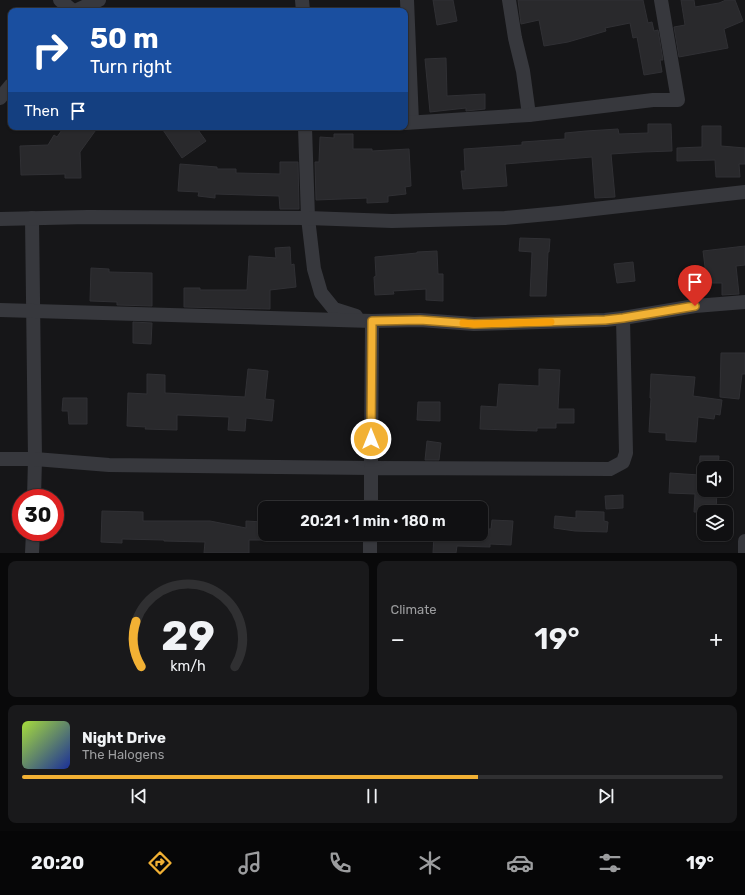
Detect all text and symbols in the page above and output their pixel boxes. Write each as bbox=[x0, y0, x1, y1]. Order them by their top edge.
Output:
text: 50 m bbox=[90, 22, 159, 55]
icon: right bbox=[24, 24, 76, 76]
text: Turn right bbox=[90, 56, 172, 78]
icon: arrive bbox=[67, 100, 89, 122]
text: Then bbox=[24, 102, 59, 120]
pin bbox=[678, 265, 712, 306]
icon: arrive bbox=[684, 271, 706, 293]
position arrow bbox=[350, 418, 392, 460]
map controls bbox=[697, 461, 733, 541]
button: sound bbox=[697, 461, 733, 497]
speed limit sign: 30 bbox=[12, 489, 64, 541]
button: layers bbox=[697, 505, 733, 541]
text: 20:21 · 1 min · 180 m bbox=[300, 512, 446, 530]
text: Climate bbox=[391, 602, 437, 617]
text: 29 bbox=[161, 611, 215, 660]
text: 19° bbox=[534, 621, 580, 657]
text: − bbox=[391, 626, 405, 653]
text: + bbox=[709, 626, 723, 653]
text: km/h bbox=[170, 658, 206, 675]
text: Night Drive bbox=[82, 729, 166, 747]
text: The Halogens bbox=[82, 747, 164, 762]
icon: previous bbox=[128, 785, 150, 807]
icon: pause bbox=[361, 785, 383, 807]
icon: next bbox=[595, 785, 617, 807]
icon: directions bbox=[146, 849, 174, 877]
icon: music bbox=[236, 849, 264, 877]
icon: phone bbox=[326, 849, 354, 877]
icon: climate bbox=[416, 849, 444, 877]
icon: car bbox=[506, 849, 534, 877]
icon: filters bbox=[596, 849, 624, 877]
text: 20:20 bbox=[31, 852, 84, 874]
text: 19° bbox=[686, 852, 714, 874]

